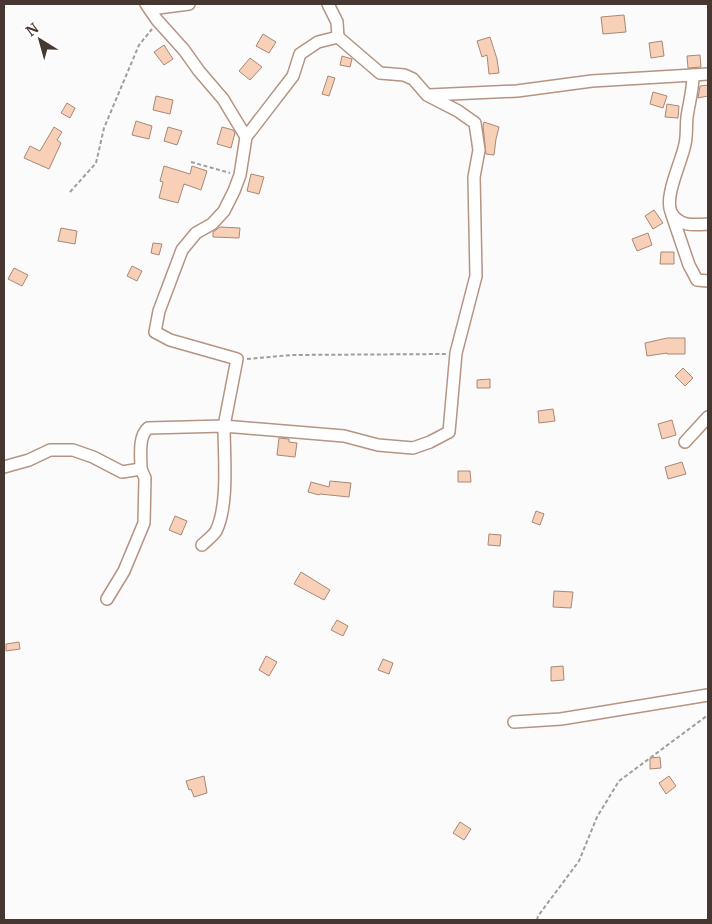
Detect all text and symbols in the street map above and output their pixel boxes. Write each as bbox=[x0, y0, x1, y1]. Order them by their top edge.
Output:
north arrow bbox=[15, 15, 65, 65]
text: N bbox=[22, 19, 42, 40]

